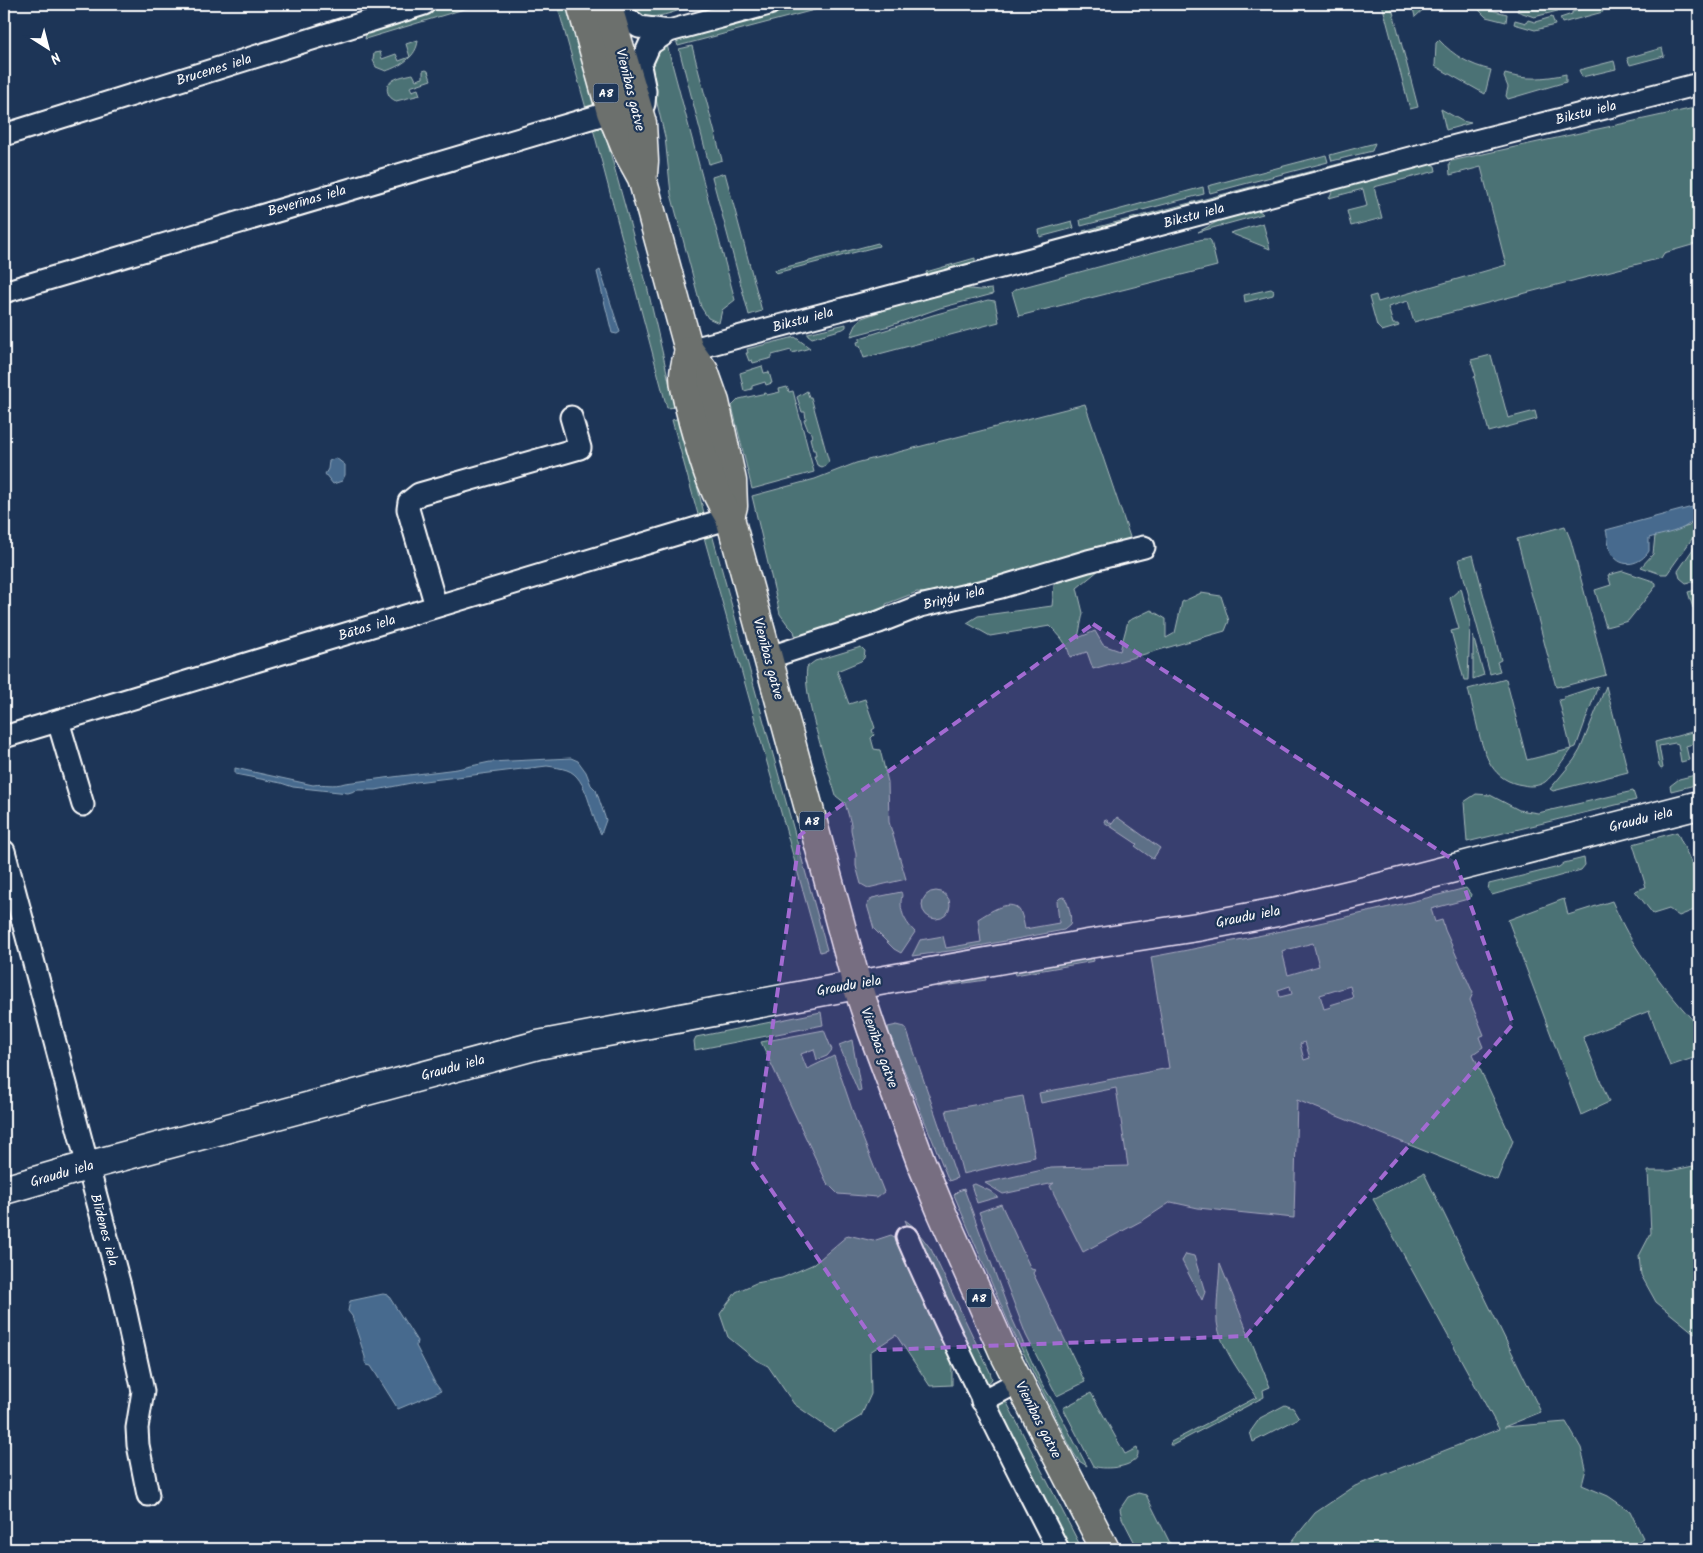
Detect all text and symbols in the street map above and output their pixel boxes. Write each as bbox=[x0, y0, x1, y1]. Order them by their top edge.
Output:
north arrow bbox=[22, 22, 72, 72]
text: N bbox=[45, 46, 65, 69]
street label: Vienības gatve bbox=[609, 46, 651, 134]
street label: Brucenes iela bbox=[174, 48, 254, 92]
road number: A8 bbox=[594, 84, 618, 102]
street label: Bikstu iela bbox=[1553, 95, 1619, 131]
street label: Beverīnas iela bbox=[265, 179, 349, 223]
street label: Bikstu iela bbox=[1161, 197, 1227, 235]
street label: Bikstu iela bbox=[770, 301, 836, 339]
street label: Briņģu iela bbox=[921, 580, 987, 616]
street label: Bātas iela bbox=[336, 609, 398, 647]
street label: Vienības gatve bbox=[746, 615, 790, 703]
street label: Graudu iela bbox=[1607, 801, 1675, 839]
road number: A8 bbox=[800, 811, 824, 830]
street label: Graudu iela bbox=[1214, 900, 1282, 934]
street label: Graudu iela bbox=[815, 969, 883, 1003]
street label: Vienības gatve bbox=[854, 1005, 904, 1092]
street label: Graudu iela bbox=[419, 1049, 487, 1087]
street label: Graudu iela bbox=[28, 1154, 96, 1194]
street label: Blīdenes iela bbox=[84, 1191, 124, 1269]
road number: A8 bbox=[966, 1289, 992, 1308]
street label: Vienības gatve bbox=[1009, 1377, 1067, 1463]

